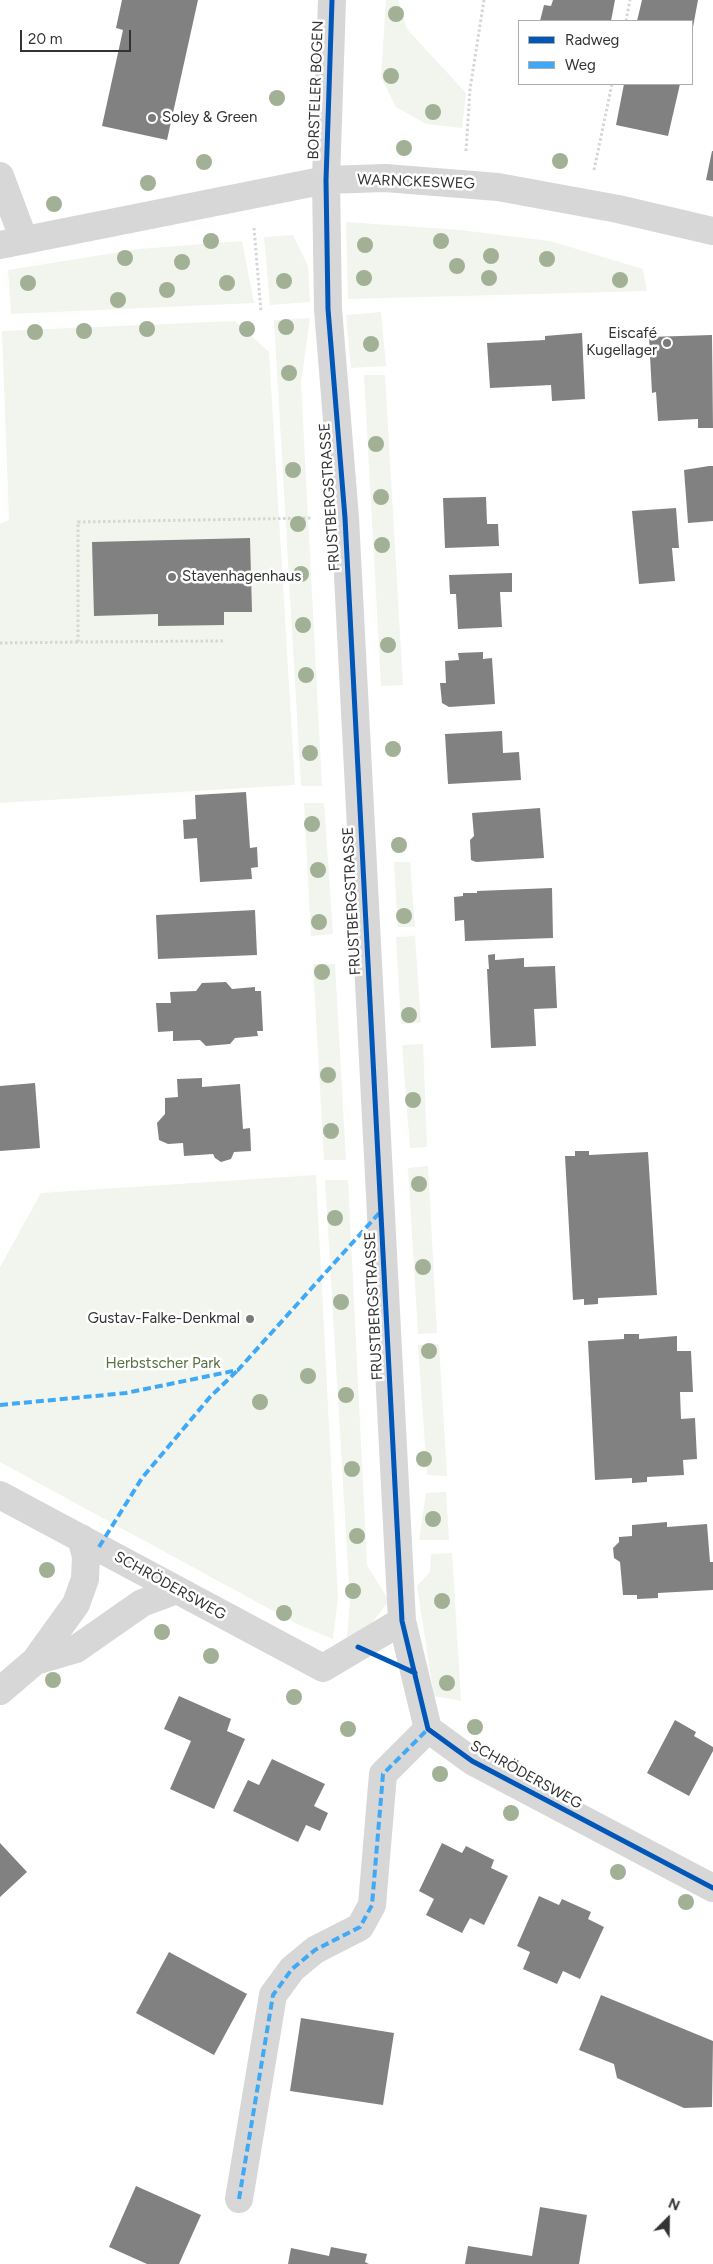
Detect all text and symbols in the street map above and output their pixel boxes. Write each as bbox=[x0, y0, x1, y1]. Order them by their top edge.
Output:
scale bar bbox=[22, 20, 134, 52]
street label: BORSTELER BOGEN bbox=[305, 20, 327, 160]
legend bbox=[518, 20, 693, 85]
text: 20 m bbox=[28, 30, 62, 48]
text: Radweg bbox=[565, 31, 619, 49]
text: Weg bbox=[565, 56, 596, 74]
place label: Soley & Green bbox=[162, 109, 257, 127]
marker: Soley & Green bbox=[146, 112, 158, 124]
street label: WARNCKESWEG bbox=[357, 171, 475, 193]
place label: Eiscafé Kugellager bbox=[586, 325, 657, 360]
marker: Eiscafé Kugellager bbox=[661, 337, 673, 349]
street label: FRUSTBERGSTRASSE bbox=[316, 422, 344, 572]
place label: Stavenhagenhaus bbox=[182, 568, 301, 586]
marker: Stavenhagenhaus bbox=[166, 571, 178, 583]
street label: FRUSTBERGSTRASSE bbox=[339, 826, 365, 976]
street label: FRUSTBERGSTRASSE bbox=[361, 1231, 387, 1381]
place label: Gustav-Falke-Denkmal bbox=[88, 1310, 240, 1328]
marker: Gustav-Falke-Denkmal bbox=[244, 1313, 256, 1325]
park label: Herbstscher Park bbox=[106, 1355, 220, 1373]
street label: SCHRÖDERSWEG bbox=[111, 1548, 229, 1624]
street label: SCHRÖDERSWEG bbox=[467, 1737, 585, 1813]
north arrow bbox=[643, 2194, 693, 2244]
text: N bbox=[666, 2195, 682, 2215]

